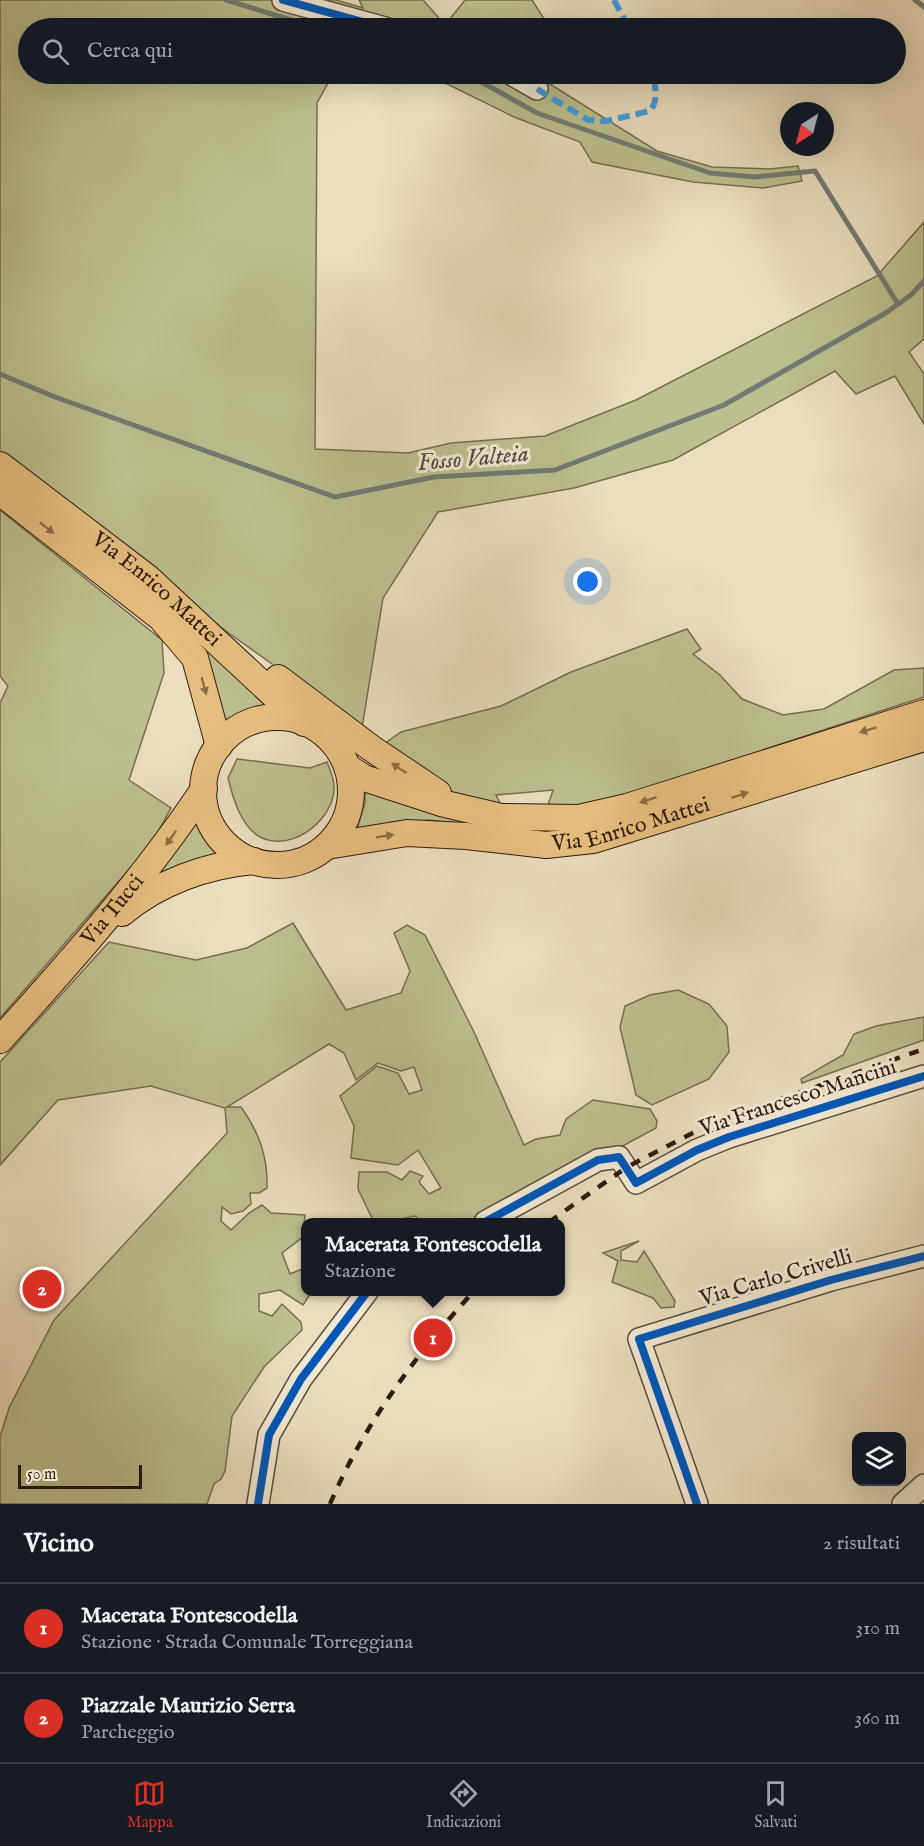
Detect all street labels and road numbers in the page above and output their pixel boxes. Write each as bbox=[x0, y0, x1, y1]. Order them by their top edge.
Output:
street label: Via Enrico Mattei bbox=[85, 525, 227, 653]
street label: Via Enrico Mattei bbox=[549, 791, 713, 858]
street label: Via Tucci bbox=[74, 869, 151, 953]
street label: Via Francesco Mancini bbox=[695, 1053, 900, 1143]
street label: Via Carlo Crivelli bbox=[695, 1243, 856, 1313]

